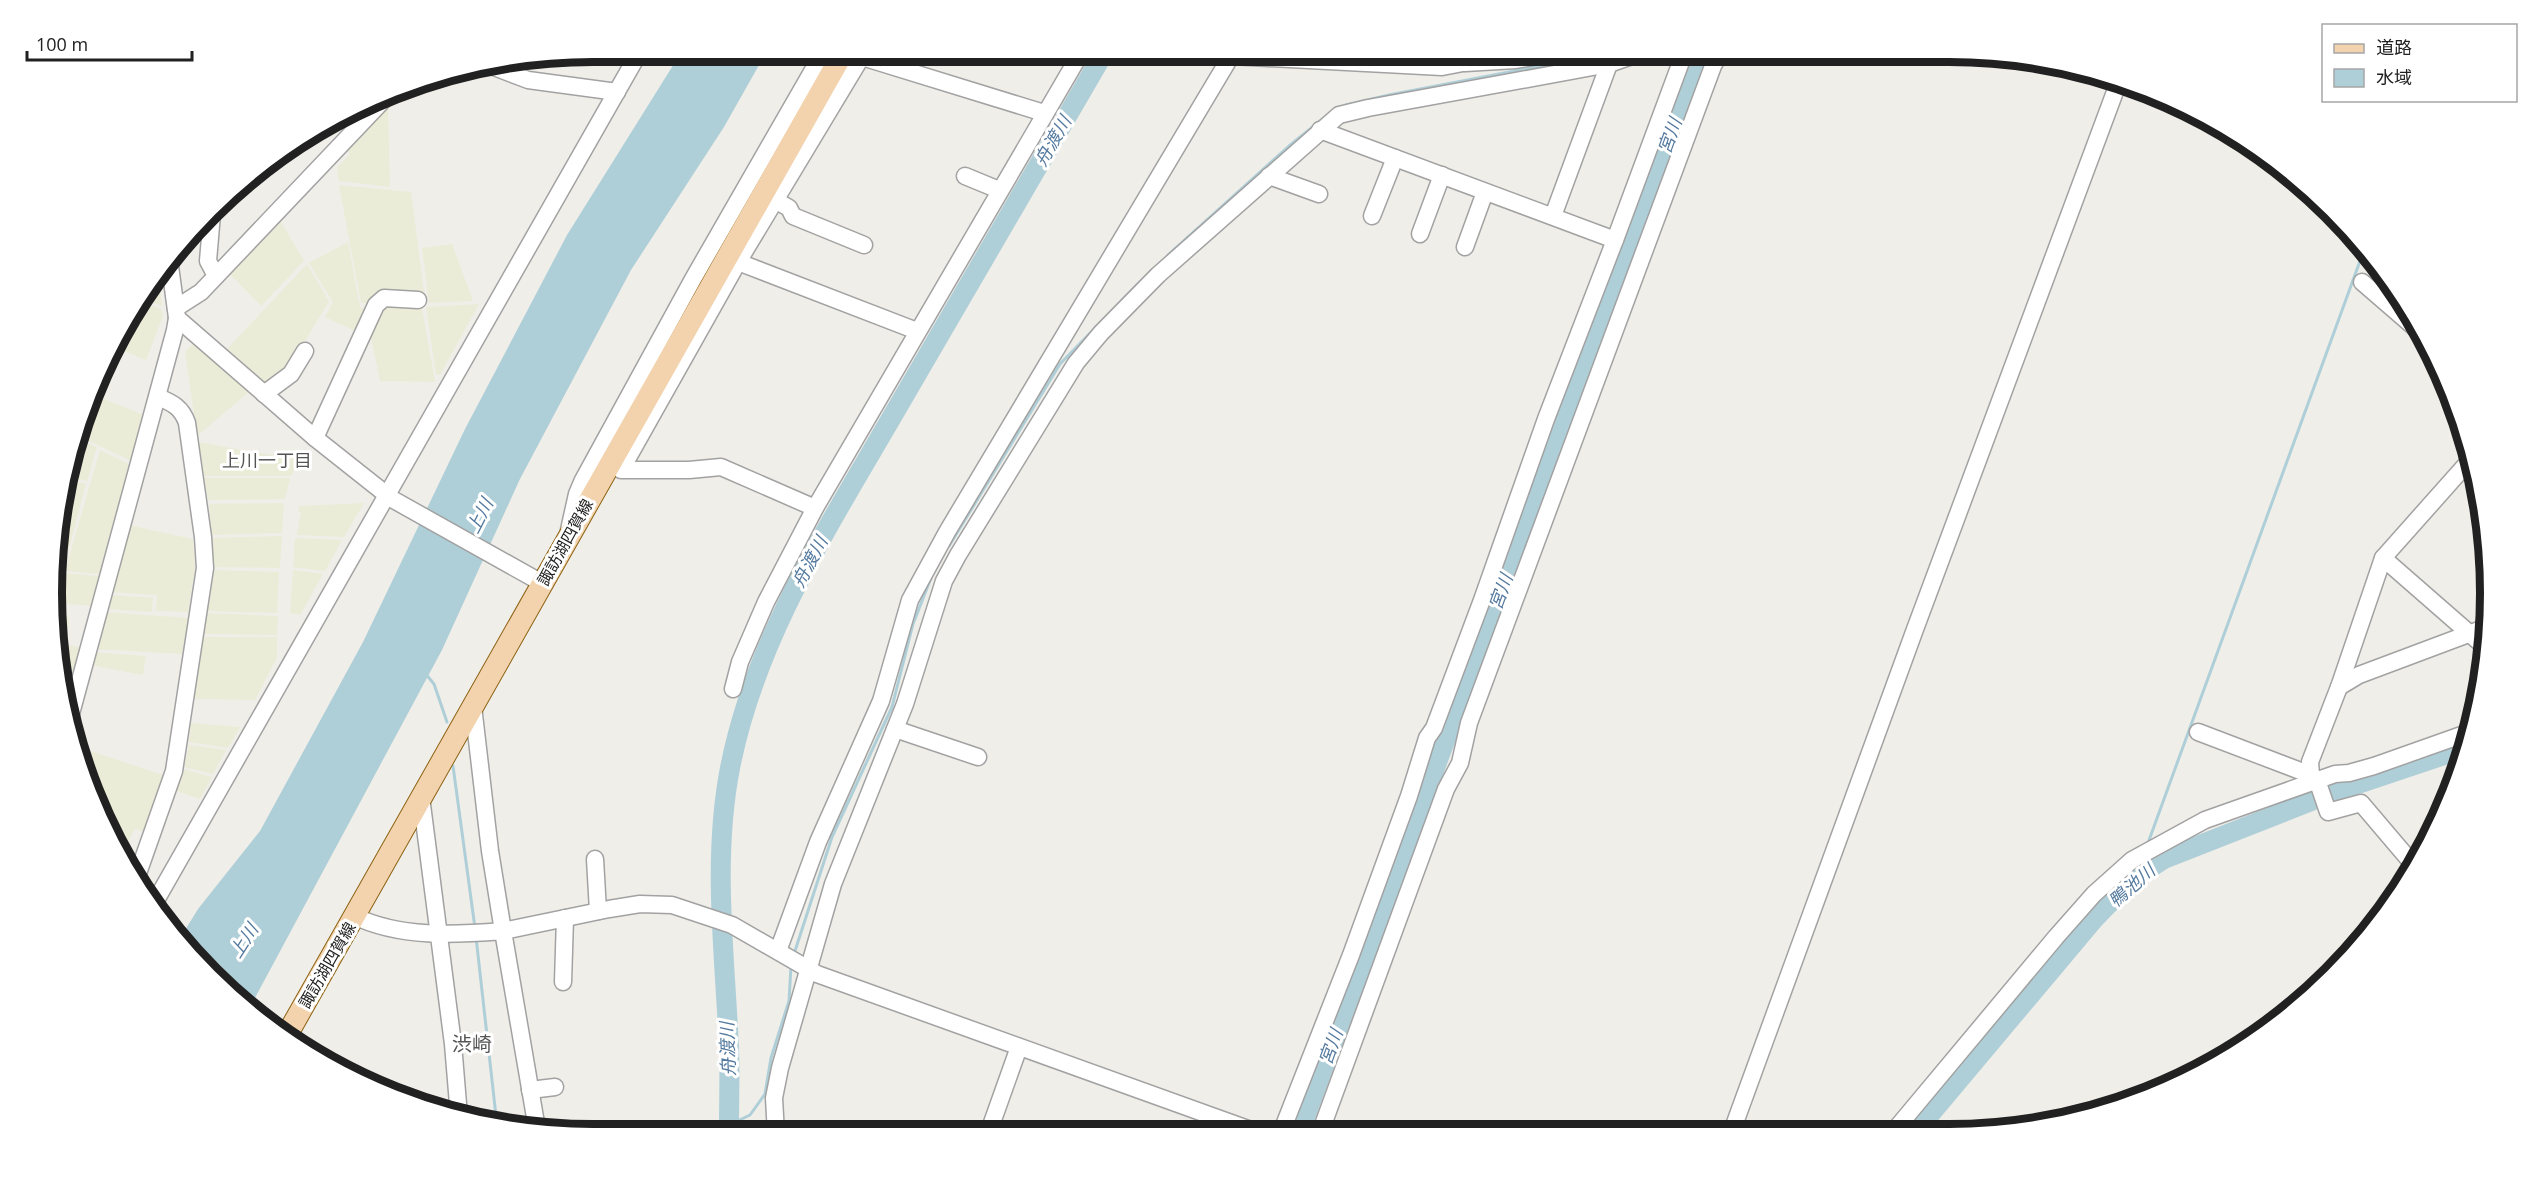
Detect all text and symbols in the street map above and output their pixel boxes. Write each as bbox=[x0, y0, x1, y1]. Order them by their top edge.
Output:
scale bar bbox=[27, 24, 192, 62]
legend bbox=[2322, 24, 2517, 102]
text: 100 m bbox=[36, 32, 88, 56]
text: 道路 bbox=[2376, 35, 2412, 59]
text: 水域 bbox=[2376, 65, 2412, 89]
water label: 舟渡川 bbox=[1028, 109, 1077, 170]
water label: 宮川 bbox=[1652, 113, 1687, 157]
district label: 上川一丁目 bbox=[222, 448, 312, 472]
water label: 上川 bbox=[460, 492, 499, 537]
street label: 諏訪湖四賀線 bbox=[532, 495, 598, 589]
water label: 舟渡川 bbox=[786, 530, 833, 591]
water label: 宮川 bbox=[1483, 569, 1518, 613]
water label: 鴨池川 bbox=[2103, 857, 2161, 912]
water label: 上川 bbox=[223, 917, 264, 962]
street label: 諏訪湖四賀線 bbox=[293, 918, 361, 1012]
water label: 舟渡川 bbox=[714, 1020, 740, 1076]
water label: 宮川 bbox=[1313, 1024, 1348, 1068]
district label: 渋崎 bbox=[452, 1030, 492, 1057]

